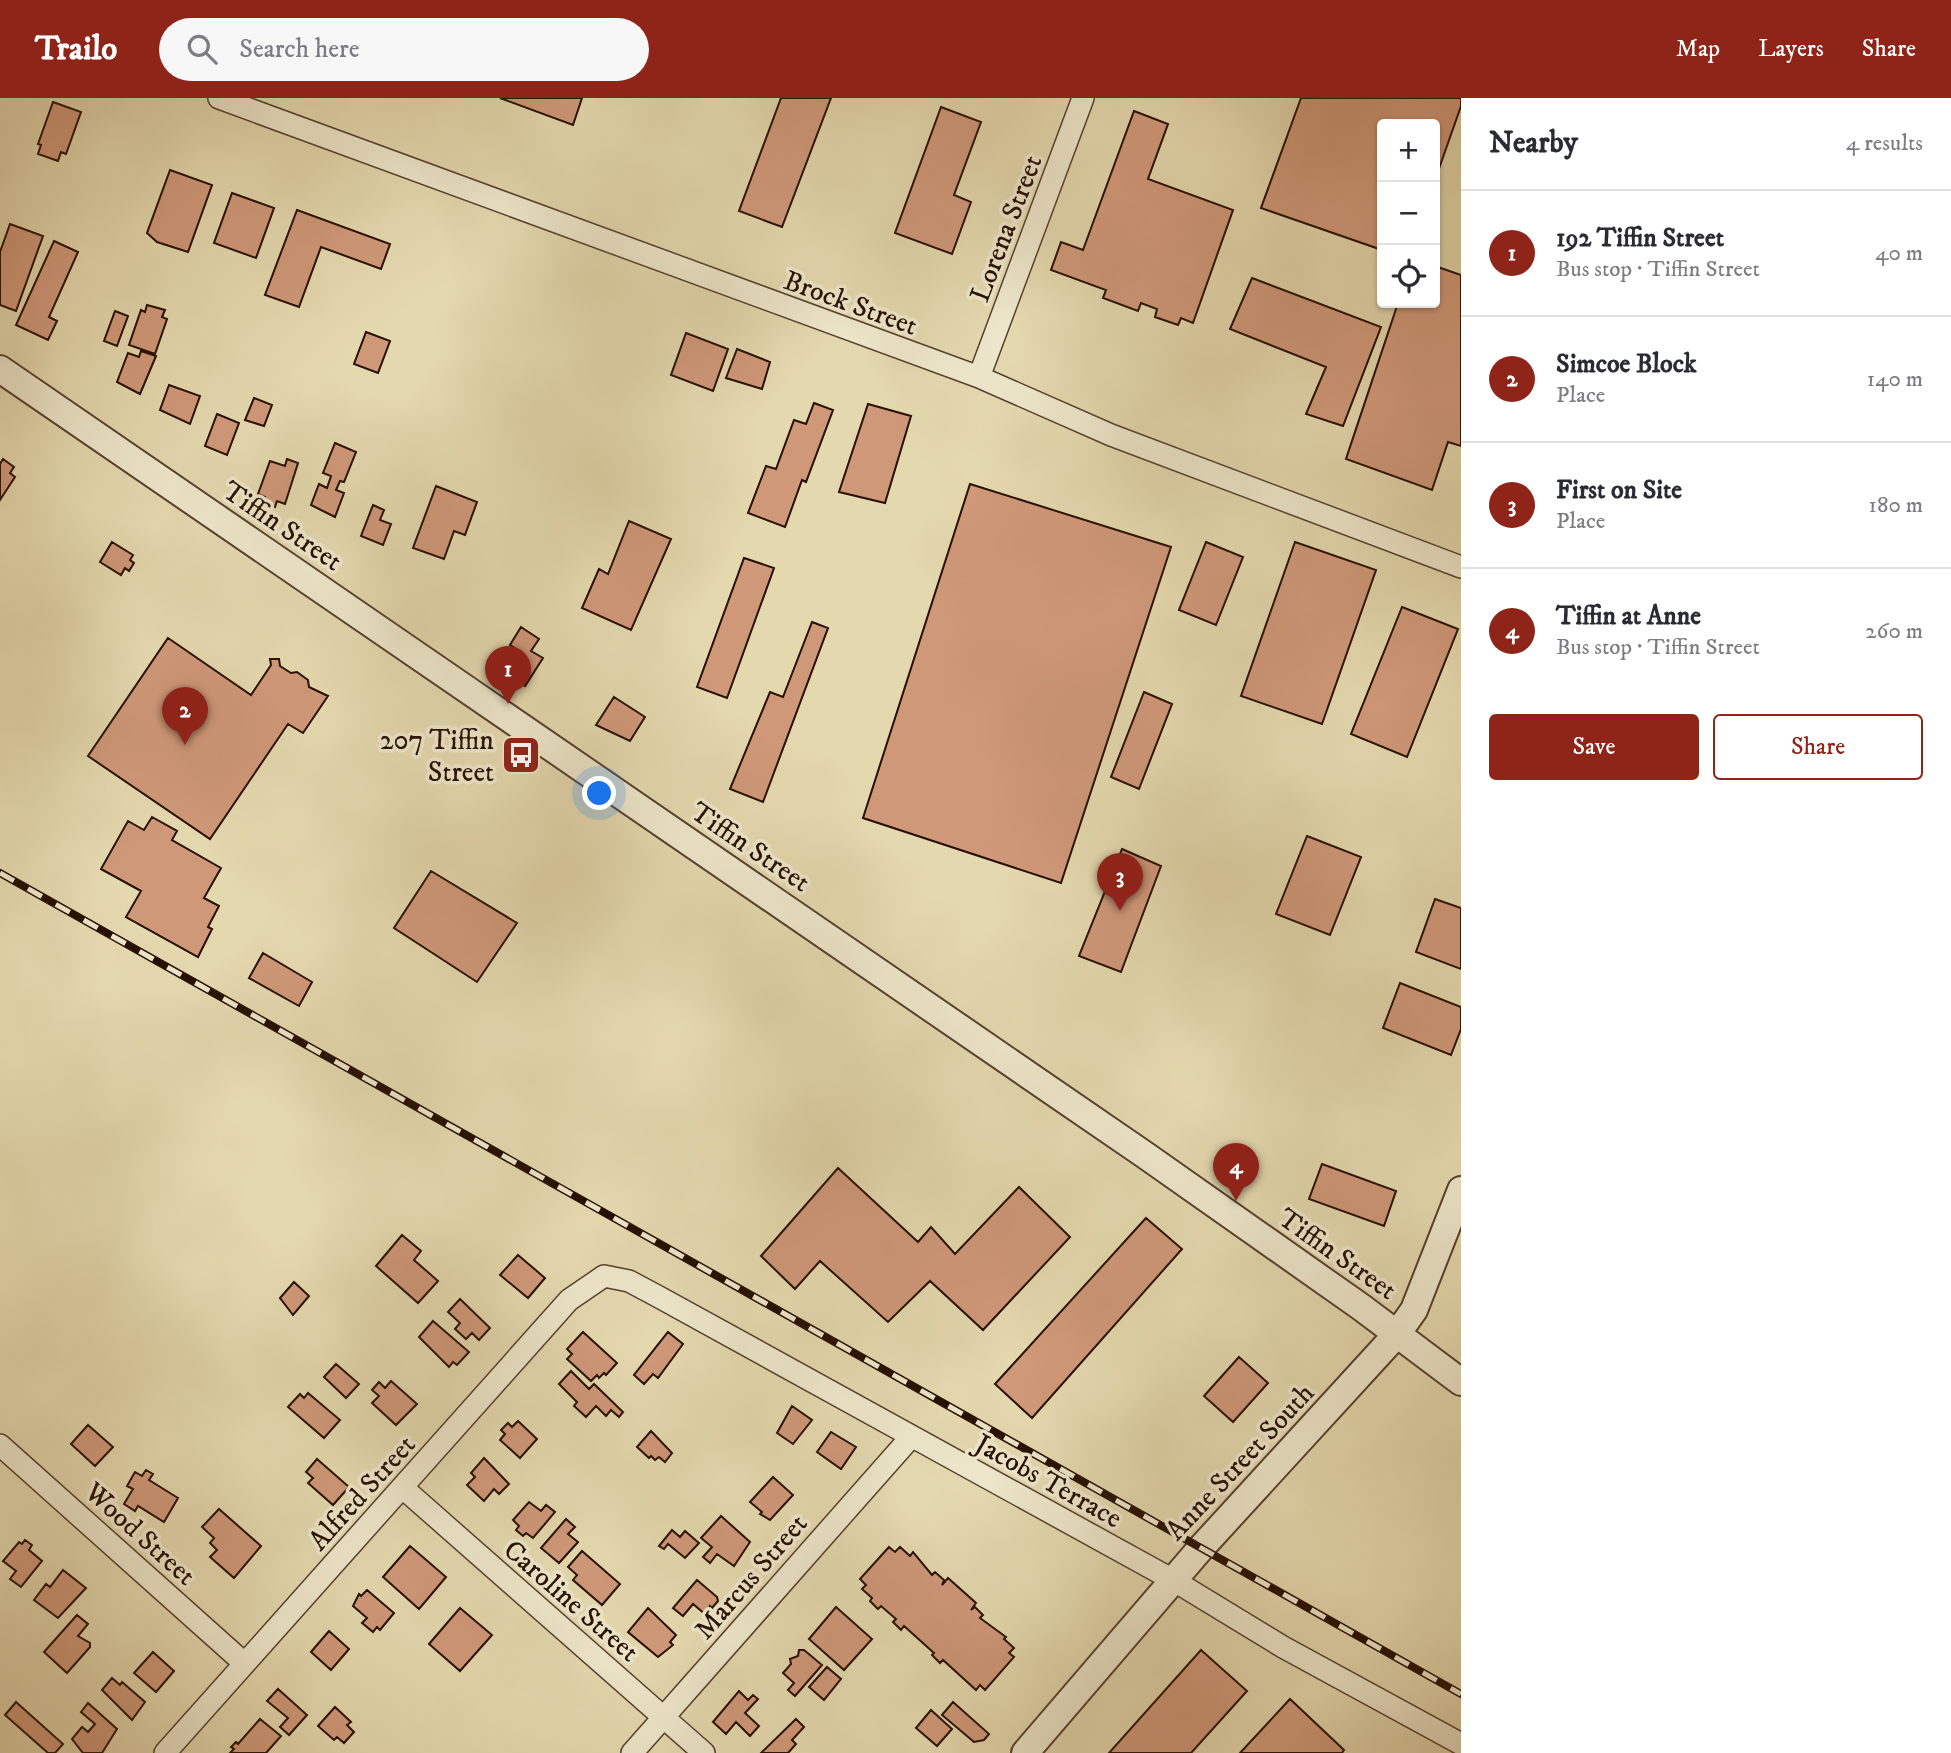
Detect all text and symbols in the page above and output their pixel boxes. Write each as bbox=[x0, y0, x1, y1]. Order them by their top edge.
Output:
search box bbox=[159, 18, 649, 81]
text: Trailo bbox=[35, 29, 117, 70]
icon: search bbox=[183, 30, 221, 68]
text: Search here bbox=[239, 33, 359, 66]
text: Map bbox=[1676, 34, 1720, 64]
text: Layers bbox=[1758, 34, 1824, 64]
text: Share bbox=[1862, 34, 1916, 64]
map controls bbox=[1377, 119, 1440, 308]
button: + bbox=[1377, 119, 1440, 182]
text: Nearby bbox=[1489, 125, 1578, 162]
text: 4 results bbox=[1846, 129, 1923, 158]
street label: Lorena Street bbox=[962, 150, 1050, 307]
button: − bbox=[1377, 182, 1440, 245]
text: 192 Tiffin Street bbox=[1556, 222, 1724, 255]
text: 1 bbox=[1508, 239, 1516, 268]
text: 40 m bbox=[1875, 239, 1923, 268]
button: locate bbox=[1377, 245, 1440, 308]
text: Bus stop · Tiffin Street bbox=[1556, 255, 1760, 284]
street label: Brock Street bbox=[779, 263, 922, 344]
text: Simcoe Block bbox=[1556, 348, 1697, 381]
text: 2 bbox=[1506, 365, 1518, 394]
text: 140 m bbox=[1867, 365, 1923, 394]
text: Place bbox=[1556, 381, 1605, 410]
street label: Tiffin Street bbox=[216, 473, 349, 579]
text: First on Site bbox=[1556, 474, 1682, 507]
text: 3 bbox=[1508, 491, 1516, 520]
text: 180 m bbox=[1868, 491, 1923, 520]
text: Place bbox=[1556, 507, 1605, 536]
text: Tiffin at Anne bbox=[1556, 600, 1701, 633]
text: 4 bbox=[1505, 617, 1519, 646]
text: 260 m bbox=[1865, 617, 1923, 646]
text: Bus stop · Tiffin Street bbox=[1556, 633, 1760, 662]
pin: 1 bbox=[485, 646, 531, 704]
pin: 2 bbox=[162, 687, 208, 745]
button: Save bbox=[1489, 714, 1699, 780]
button: Share bbox=[1713, 714, 1923, 780]
place label: 207 Tiffin Street bbox=[380, 723, 494, 790]
bus stop icon: 207 Tiffin Street bbox=[500, 734, 542, 776]
your location bbox=[582, 776, 616, 810]
street label: Tiffin Street bbox=[684, 794, 817, 900]
pin: 3 bbox=[1097, 853, 1143, 911]
pin: 4 bbox=[1213, 1143, 1259, 1201]
street label: Tiffin Street bbox=[1271, 1201, 1403, 1308]
street label: Anne Street South bbox=[1158, 1376, 1322, 1548]
street label: Jacobs Terrace bbox=[966, 1425, 1128, 1536]
street label: Alfred Street bbox=[301, 1428, 423, 1558]
street label: Wood Street bbox=[76, 1474, 203, 1593]
street label: Marcus Street bbox=[687, 1507, 815, 1647]
street label: Caroline Street bbox=[496, 1533, 646, 1670]

